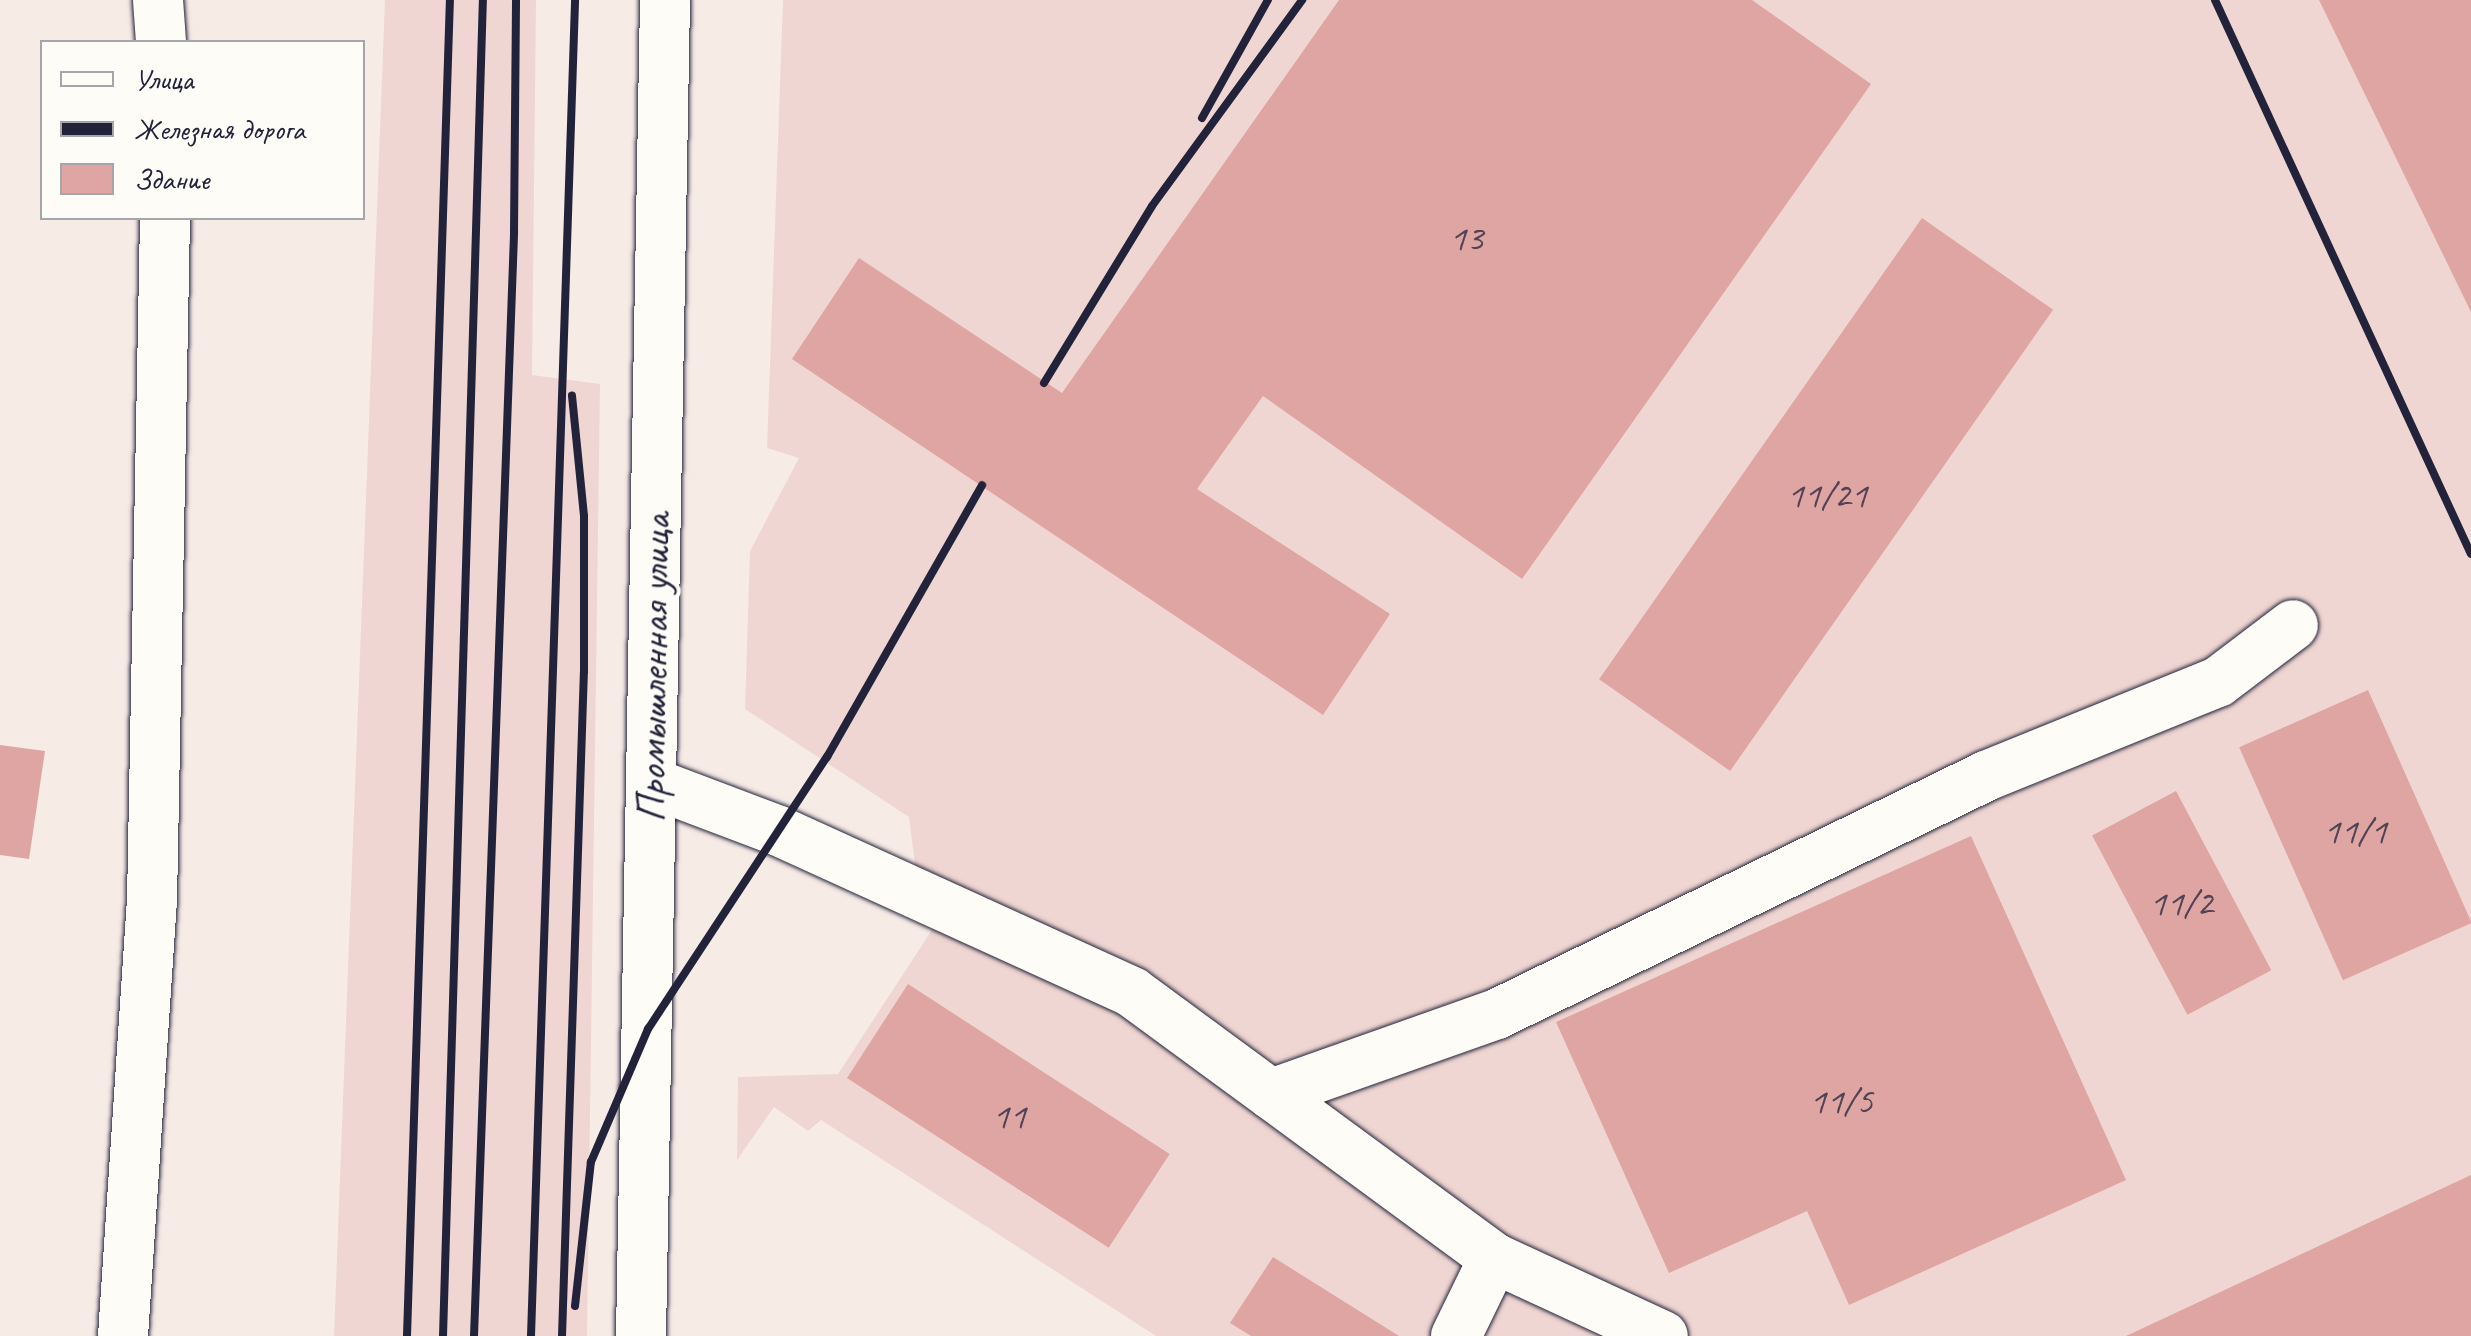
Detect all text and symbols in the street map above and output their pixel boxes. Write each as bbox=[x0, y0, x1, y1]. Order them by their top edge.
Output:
legend bbox=[40, 40, 365, 220]
text: Улица bbox=[134, 60, 193, 98]
text: Железная дорога bbox=[134, 110, 305, 148]
text: Здание bbox=[134, 160, 209, 198]
house number: 13 bbox=[1449, 215, 1483, 261]
house number: 11/21 bbox=[1787, 472, 1867, 518]
street label: Промышленная улица bbox=[626, 512, 682, 824]
house number: 11/1 bbox=[2323, 808, 2387, 854]
house number: 11/2 bbox=[2149, 880, 2213, 926]
house number: 11/5 bbox=[1809, 1078, 1873, 1124]
house number: 11 bbox=[992, 1093, 1026, 1139]

